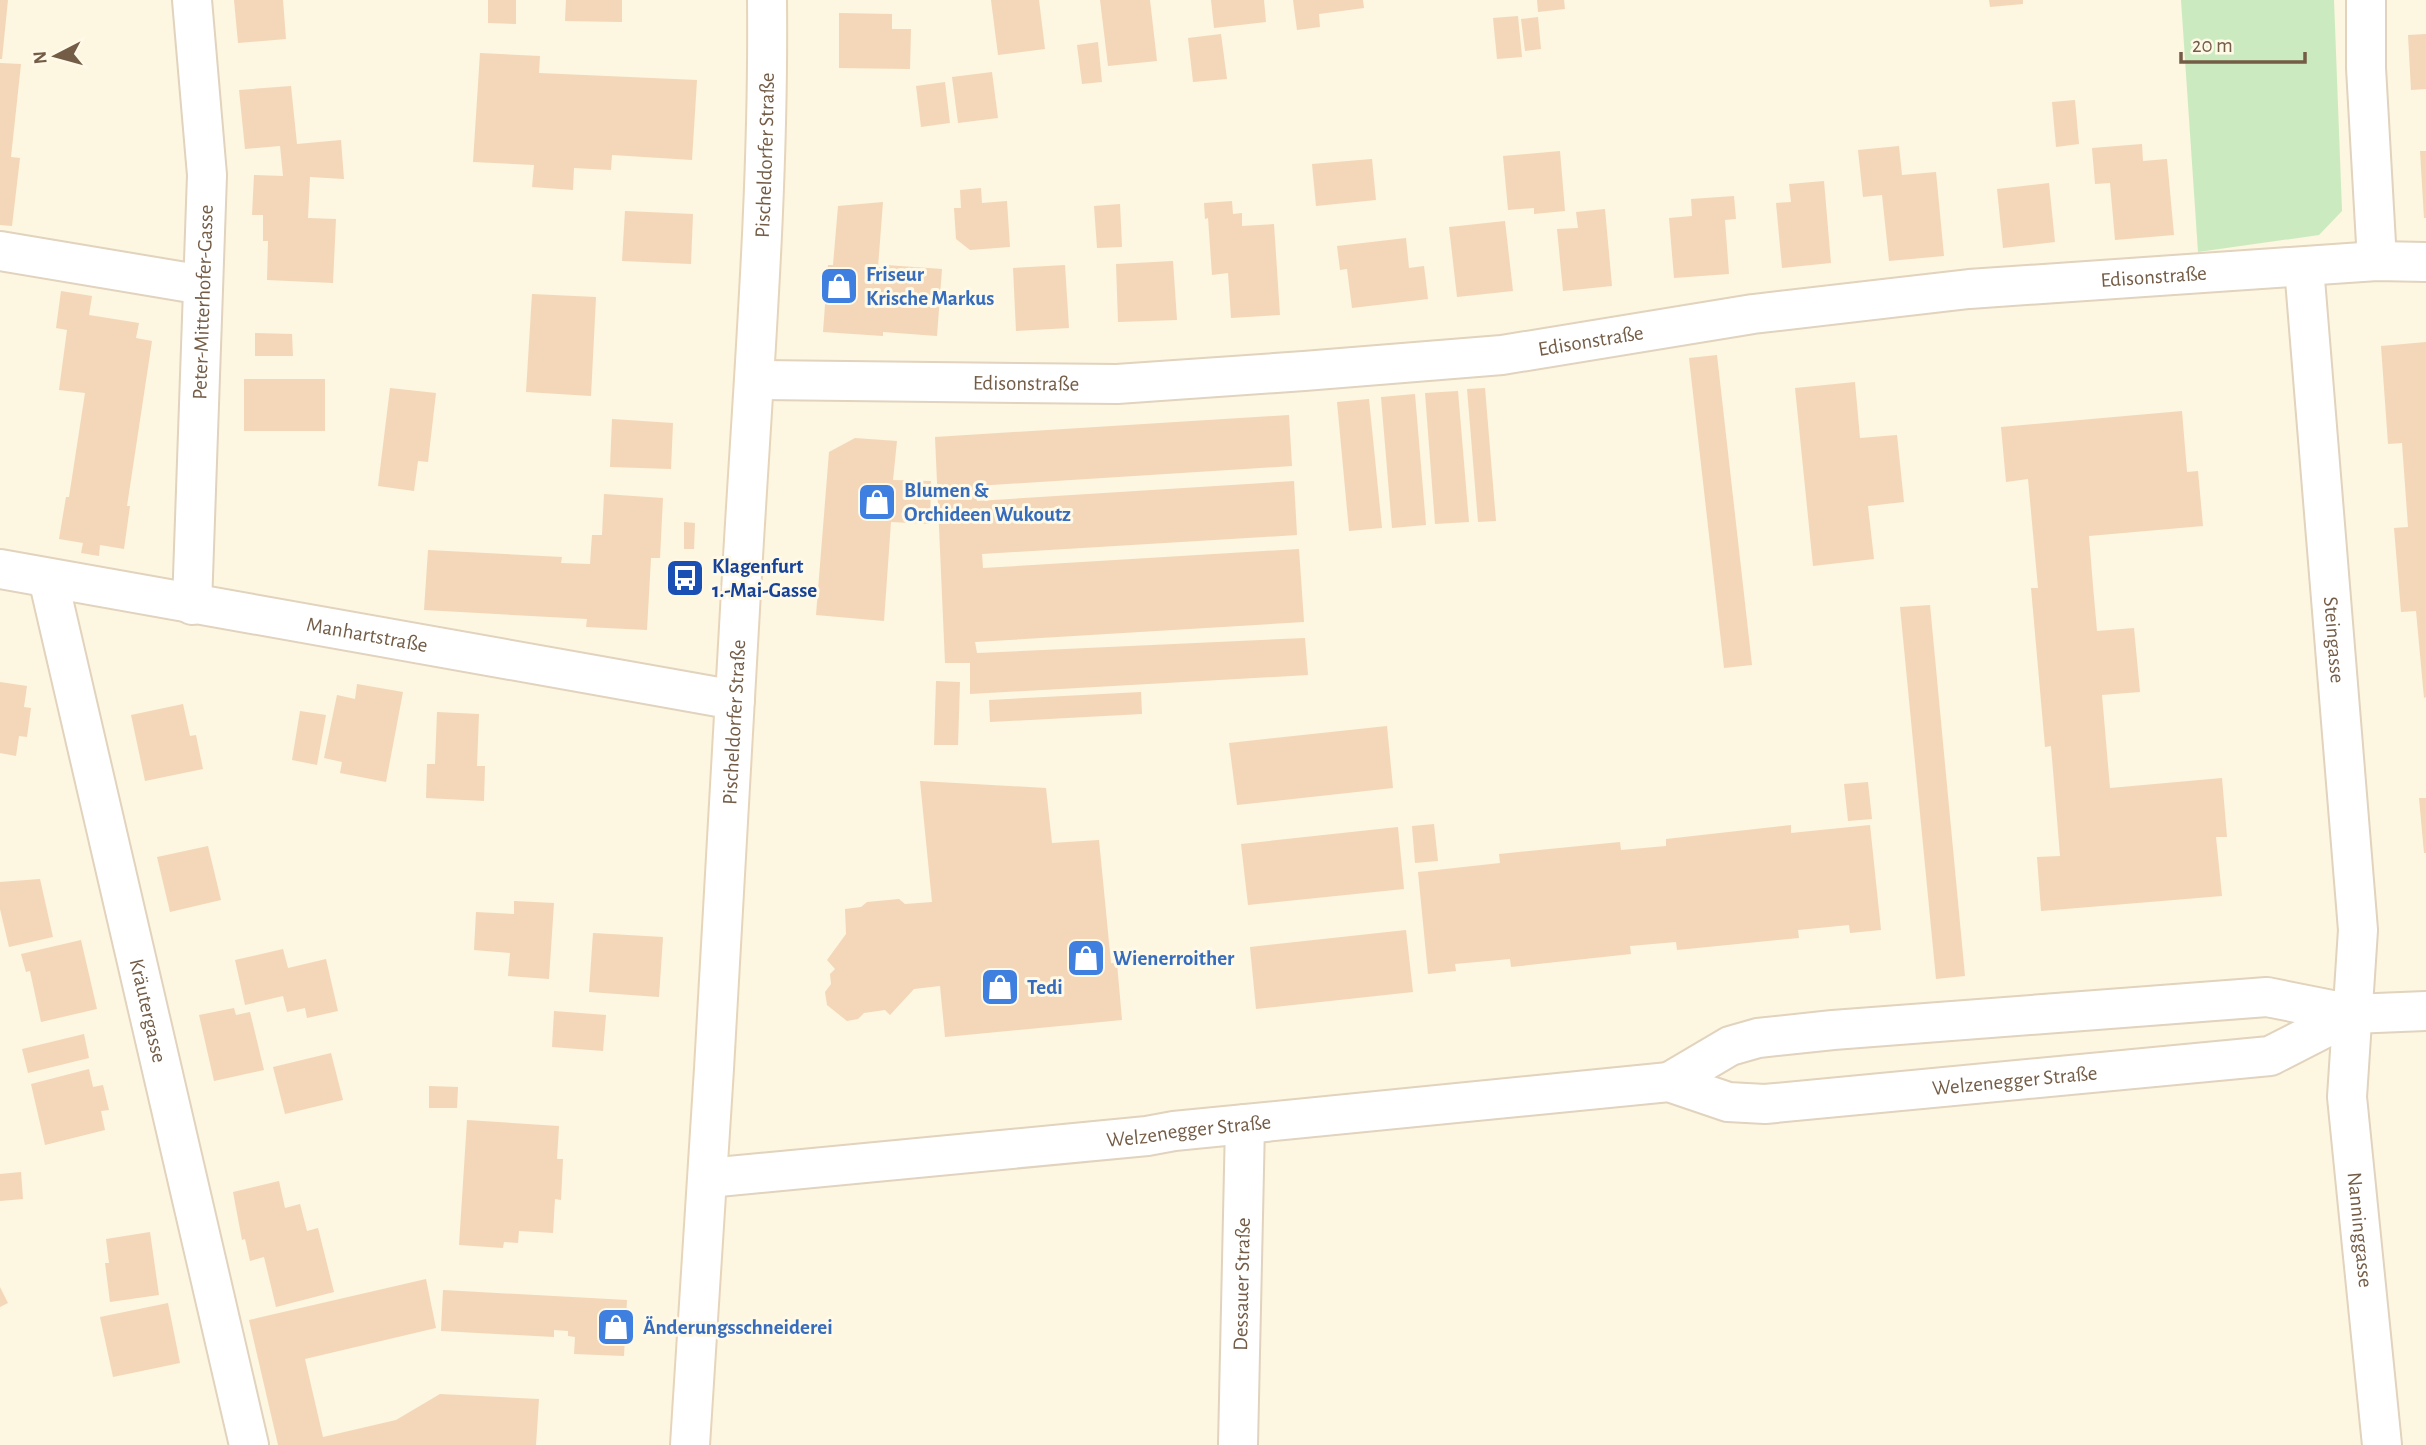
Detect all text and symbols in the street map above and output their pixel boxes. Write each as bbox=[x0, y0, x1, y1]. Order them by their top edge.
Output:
north arrow bbox=[21, 21, 91, 91]
scale bar bbox=[2181, 21, 2305, 65]
text: 20 m bbox=[2192, 35, 2233, 56]
text: N bbox=[30, 50, 51, 65]
street label: Pischeldorfer Straße bbox=[751, 72, 777, 238]
street label: Peter-Mitterhofer-Gasse bbox=[189, 204, 216, 400]
street label: Edisonstraße bbox=[2100, 262, 2207, 290]
place label: Friseur Krische Markus bbox=[866, 264, 994, 309]
shop icon: Friseur Krische Markus bbox=[818, 265, 860, 307]
street label: Edisonstraße bbox=[1537, 322, 1645, 359]
street label: Edisonstraße bbox=[973, 372, 1079, 394]
place label: Blumen & Orchideen Wukoutz bbox=[904, 480, 1071, 525]
shop icon: Blumen & Orchideen Wukoutz bbox=[856, 481, 898, 523]
place label: Klagenfurt 1.-Mai-Gasse bbox=[712, 556, 817, 601]
bus stop icon: Klagenfurt 1.-Mai-Gasse bbox=[664, 557, 706, 599]
street label: Steingasse bbox=[2320, 596, 2348, 684]
street label: Manhartstraße bbox=[305, 613, 429, 656]
street label: Pischeldorfer Straße bbox=[719, 639, 749, 806]
shop icon: Wienerroither bbox=[1065, 937, 1107, 979]
place label: Wienerroither bbox=[1113, 948, 1235, 969]
street label: Kräutergasse bbox=[126, 956, 170, 1065]
shop icon: Tedi bbox=[979, 966, 1021, 1008]
place label: Tedi bbox=[1027, 977, 1063, 998]
street label: Welzenegger Straße bbox=[1931, 1062, 2098, 1099]
street label: Welzenegger Straße bbox=[1105, 1111, 1272, 1150]
street label: Nanninggasse bbox=[2344, 1171, 2377, 1289]
street label: Dessauer Straße bbox=[1230, 1217, 1253, 1351]
shop icon: Änderungsschneiderei bbox=[595, 1306, 637, 1348]
place label: Änderungsschneiderei bbox=[643, 1316, 833, 1338]

